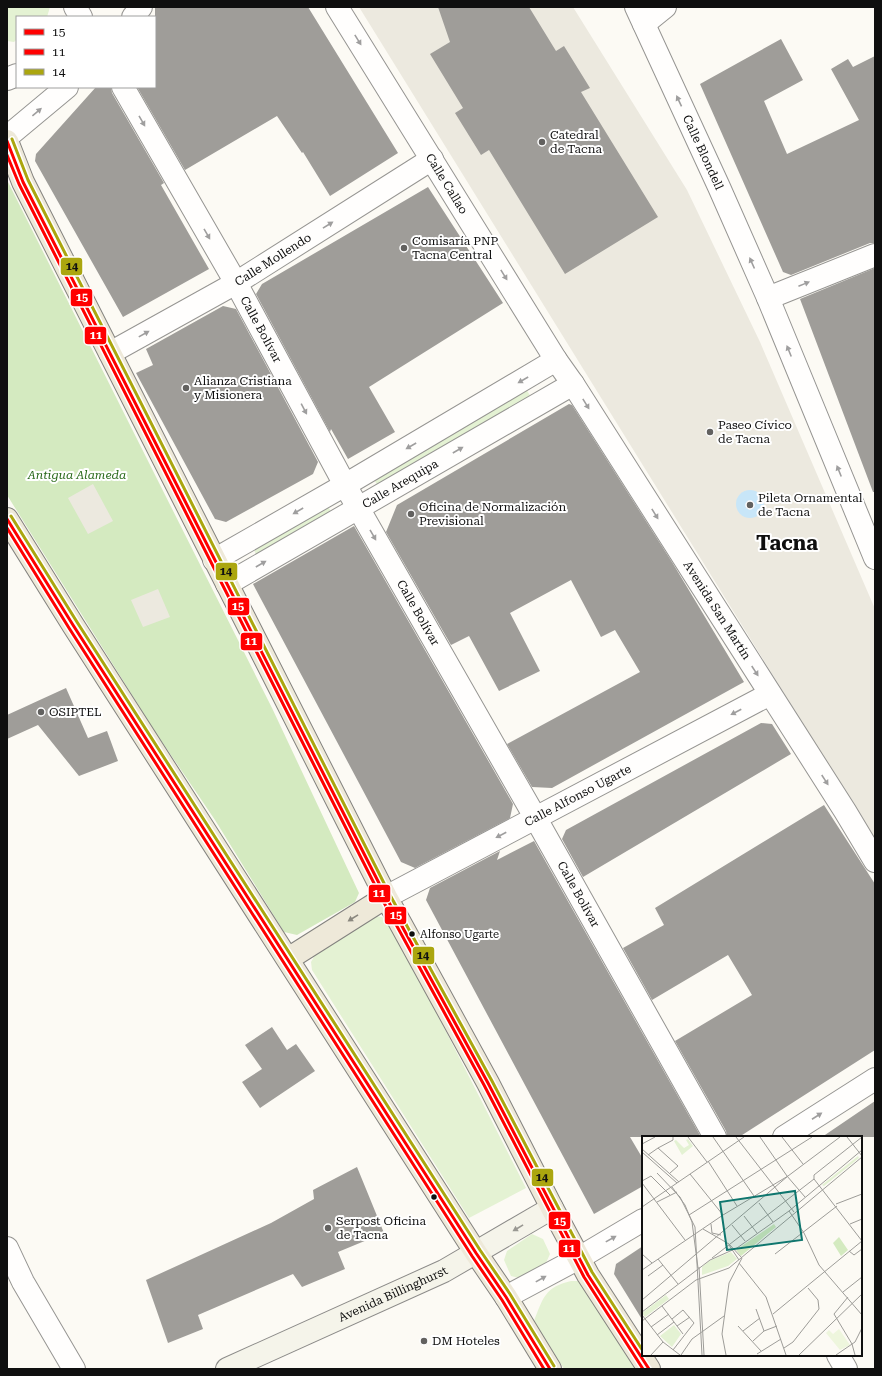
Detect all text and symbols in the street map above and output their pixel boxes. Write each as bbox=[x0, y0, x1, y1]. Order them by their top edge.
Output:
legend bbox=[16, 16, 156, 88]
text: 15 bbox=[52, 25, 66, 39]
one-way arrow bbox=[354, 35, 362, 45]
text: 11 bbox=[52, 45, 66, 59]
text: 14 bbox=[52, 65, 66, 79]
one-way arrow bbox=[676, 95, 682, 107]
one-way arrow bbox=[31, 107, 42, 116]
street label: Calle Blondell bbox=[680, 113, 726, 192]
one-way arrow bbox=[139, 115, 146, 127]
place label: Catedral de Tacna bbox=[550, 128, 602, 156]
marker: Catedral de Tacna bbox=[537, 137, 547, 147]
street label: Calle Callao bbox=[423, 151, 471, 217]
one-way arrow bbox=[322, 221, 333, 229]
one-way arrow bbox=[204, 228, 211, 239]
street label: Calle Mollendo bbox=[232, 230, 314, 289]
place label: Comisaría PNP Tacna Central bbox=[412, 234, 499, 262]
marker: Comisaría PNP Tacna Central bbox=[399, 243, 409, 253]
line badge: 14 bbox=[60, 257, 83, 276]
one-way arrow bbox=[749, 257, 755, 268]
text: 14 bbox=[66, 260, 79, 273]
one-way arrow bbox=[500, 270, 508, 280]
one-way arrow bbox=[798, 281, 809, 287]
line badge: 15 bbox=[70, 288, 93, 307]
text: 15 bbox=[76, 291, 88, 304]
street label: Calle Bolívar bbox=[237, 294, 285, 365]
line badge: 11 bbox=[84, 326, 107, 345]
text: 11 bbox=[90, 329, 102, 342]
one-way arrow bbox=[138, 331, 150, 338]
one-way arrow bbox=[786, 345, 792, 356]
place label: Alianza Cristiana y Misionera bbox=[194, 374, 292, 402]
one-way arrow bbox=[517, 376, 529, 383]
marker: Alianza Cristiana y Misionera bbox=[181, 383, 191, 393]
one-way arrow bbox=[582, 398, 589, 410]
one-way arrow bbox=[300, 403, 307, 415]
place label: Paseo Cívico de Tacna bbox=[718, 418, 792, 446]
marker: Paseo Cívico de Tacna bbox=[705, 427, 715, 437]
one-way arrow bbox=[405, 442, 417, 449]
one-way arrow bbox=[453, 446, 463, 454]
street label: Calle Arequipa bbox=[360, 456, 441, 511]
one-way arrow bbox=[835, 464, 841, 476]
park label: Antigua Alameda bbox=[27, 468, 126, 482]
place label: Pileta Ornamental de Tacna bbox=[758, 491, 863, 519]
place label: Oficina de Normalización Previsional bbox=[419, 500, 566, 528]
marker: Pileta Ornamental de Tacna bbox=[745, 500, 755, 510]
one-way arrow bbox=[292, 508, 304, 515]
one-way arrow bbox=[652, 508, 659, 520]
marker: Oficina de Normalización Previsional bbox=[406, 509, 416, 519]
one-way arrow bbox=[370, 529, 377, 541]
district label: Tacna bbox=[756, 531, 818, 555]
street label: Avenida San Martín bbox=[681, 558, 754, 662]
one-way arrow bbox=[255, 561, 267, 568]
line badge: 14 bbox=[215, 562, 238, 581]
text: 14 bbox=[220, 565, 233, 578]
street label: Calle Bolívar bbox=[394, 577, 442, 648]
line badge: 15 bbox=[227, 597, 250, 616]
text: 15 bbox=[232, 600, 244, 613]
line badge: 11 bbox=[240, 632, 263, 651]
text: 11 bbox=[245, 635, 257, 648]
one-way arrow bbox=[751, 666, 759, 676]
place label: OSIPTEL bbox=[49, 705, 101, 719]
marker: OSIPTEL bbox=[36, 707, 46, 717]
one-way arrow bbox=[730, 709, 741, 716]
street label: Calle Alfonso Ugarte bbox=[522, 761, 634, 829]
one-way arrow bbox=[821, 775, 829, 786]
one-way arrow bbox=[495, 832, 507, 839]
street label: Calle Bolívar bbox=[554, 859, 603, 930]
line badge: 11 bbox=[368, 884, 391, 903]
text: 11 bbox=[373, 887, 385, 900]
line badge: 15 bbox=[384, 906, 407, 925]
text: 15 bbox=[390, 909, 402, 922]
one-way arrow bbox=[347, 914, 359, 921]
place label: Alfonso Ugarte bbox=[420, 928, 499, 941]
marker: Alfonso Ugarte bbox=[407, 929, 417, 939]
line badge: 14 bbox=[412, 946, 435, 965]
text: 14 bbox=[417, 949, 430, 962]
one-way arrow bbox=[812, 1112, 822, 1120]
inset map bbox=[642, 1136, 862, 1356]
line badge: 14 bbox=[531, 1168, 554, 1187]
text: 14 bbox=[536, 1171, 549, 1184]
unlabelled marker bbox=[429, 1192, 439, 1202]
line badge: 15 bbox=[548, 1211, 571, 1230]
place label: Serpost Oficina de Tacna bbox=[336, 1214, 427, 1242]
text: 15 bbox=[554, 1215, 566, 1228]
marker: Serpost Oficina de Tacna bbox=[323, 1223, 333, 1233]
one-way arrow bbox=[512, 1224, 524, 1231]
one-way arrow bbox=[605, 1235, 617, 1242]
line badge: 11 bbox=[558, 1239, 581, 1258]
text: 11 bbox=[563, 1242, 575, 1255]
street label: Avenida Billinghurst bbox=[336, 1263, 451, 1325]
one-way arrow bbox=[535, 1275, 546, 1282]
place label: DM Hoteles bbox=[432, 1334, 500, 1348]
marker: DM Hoteles bbox=[419, 1336, 429, 1346]

